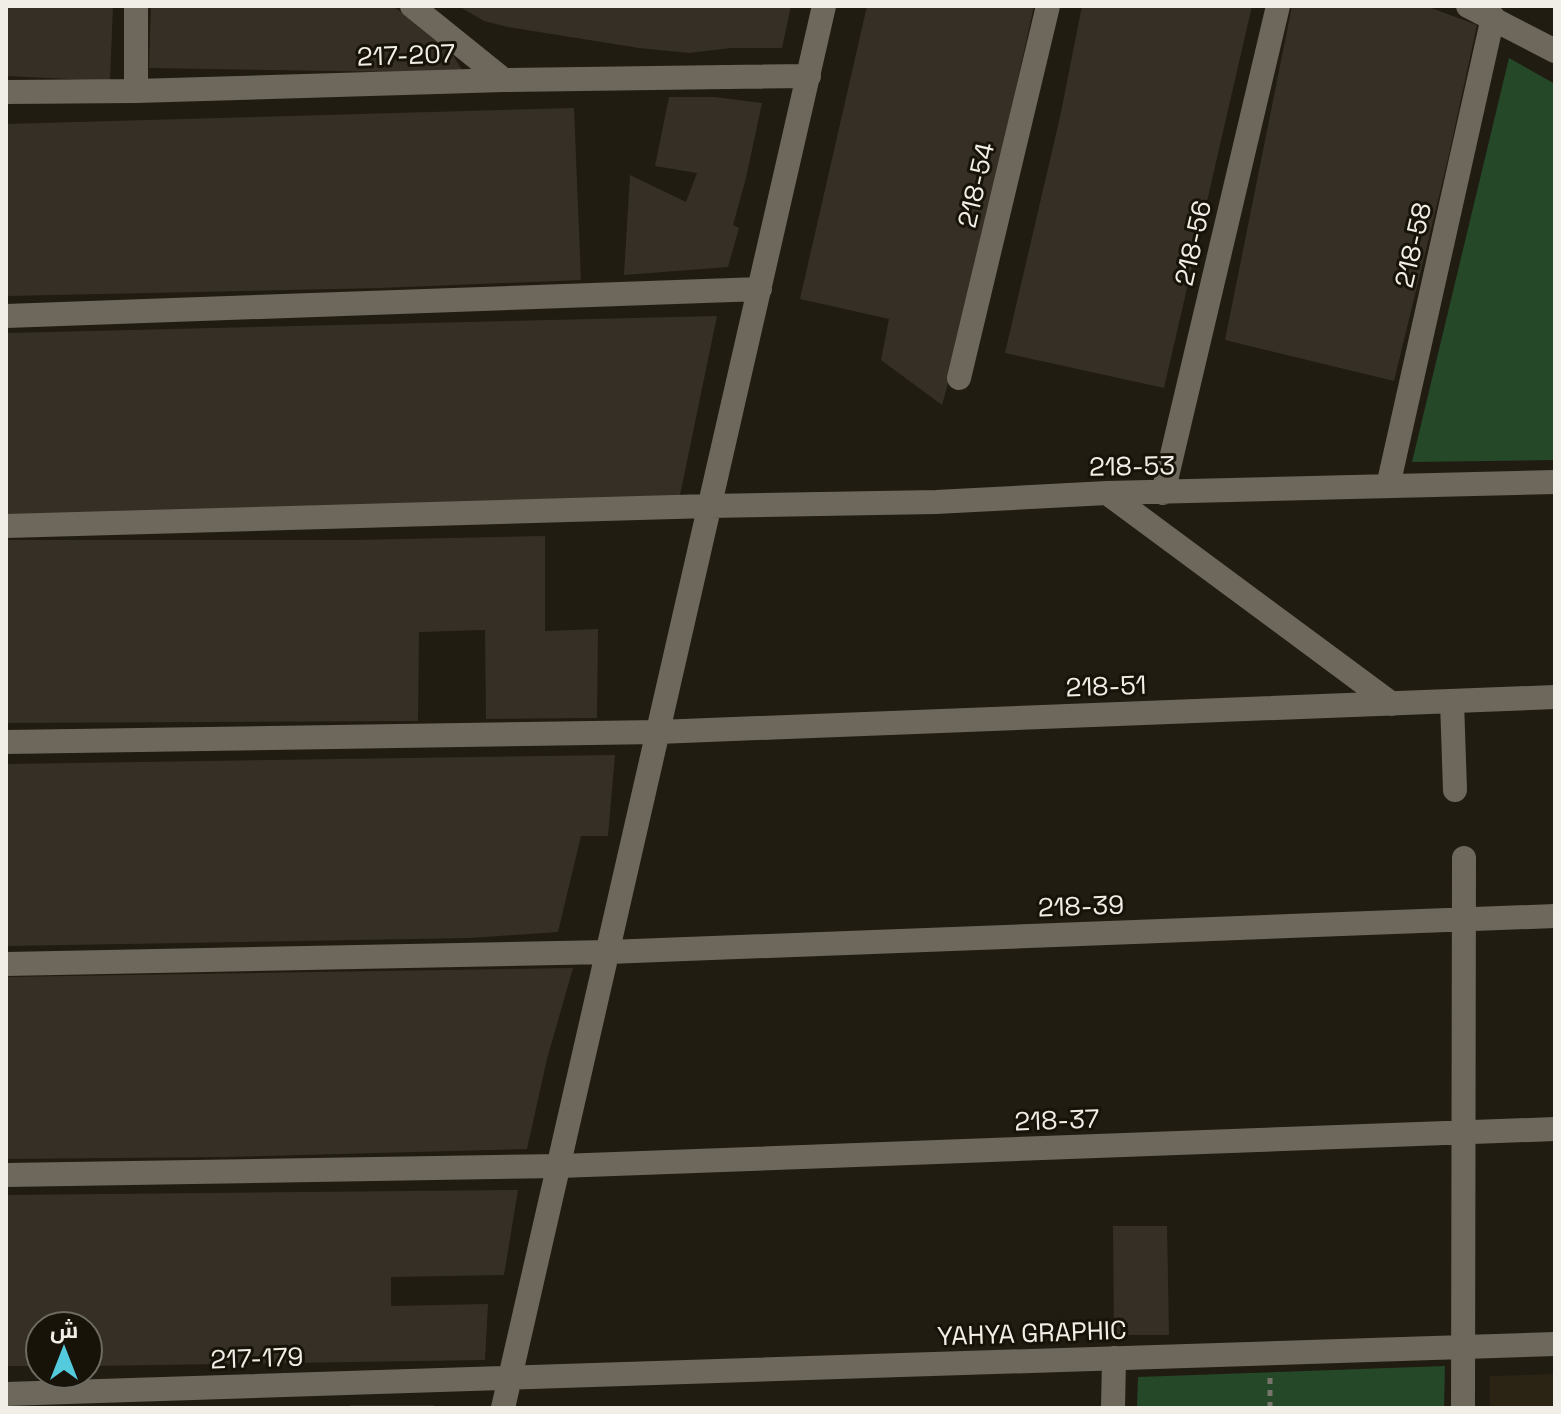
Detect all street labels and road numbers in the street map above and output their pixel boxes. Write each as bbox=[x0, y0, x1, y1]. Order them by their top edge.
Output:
street label: 217-207 bbox=[356, 36, 456, 74]
street label: 218-54 bbox=[950, 139, 1002, 231]
street label: 218-56 bbox=[1167, 197, 1219, 289]
street label: 218-58 bbox=[1387, 199, 1439, 291]
street label: 218-53 bbox=[1089, 448, 1175, 484]
street label: 218-51 bbox=[1065, 668, 1147, 704]
street label: 218-39 bbox=[1037, 888, 1125, 924]
street label: 218-37 bbox=[1014, 1102, 1100, 1138]
street label: YAHYA GRAPHIC bbox=[937, 1313, 1127, 1353]
street label: 217-179 bbox=[210, 1339, 304, 1377]

